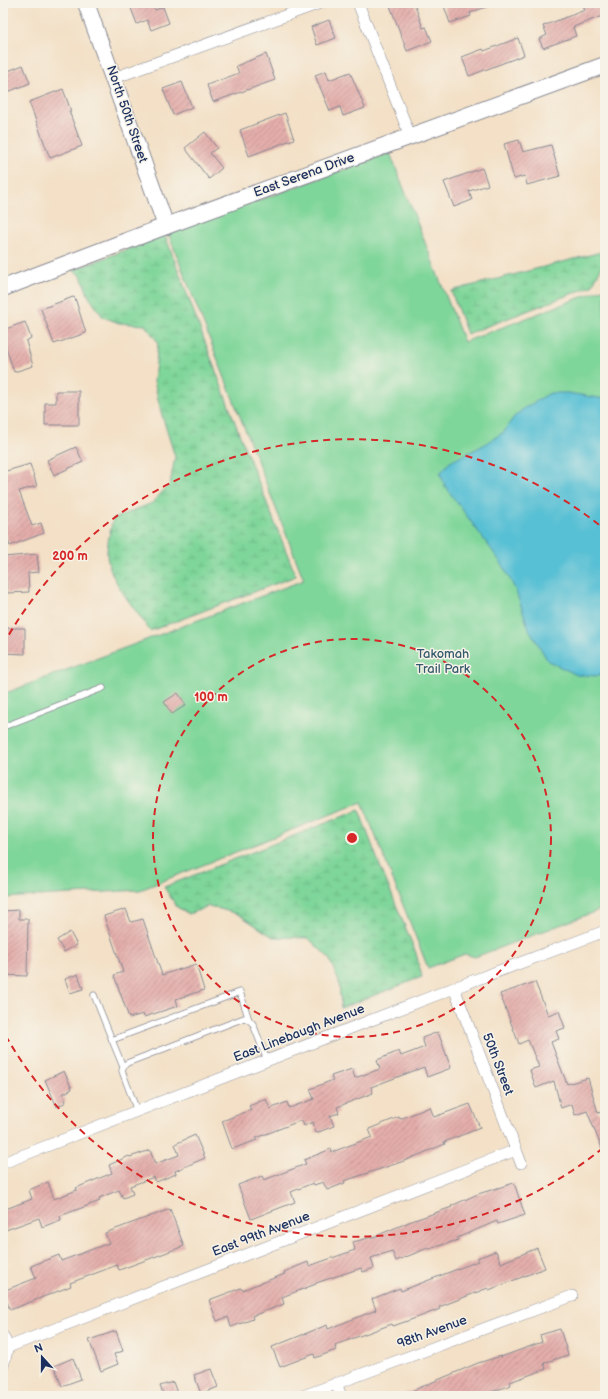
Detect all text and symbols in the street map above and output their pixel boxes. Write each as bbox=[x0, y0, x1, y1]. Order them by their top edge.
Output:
street label: North 50th Street bbox=[103, 63, 151, 165]
street label: East Serena Drive bbox=[251, 149, 357, 201]
text: 200 m bbox=[52, 549, 88, 564]
park label: Takomah Trail Park bbox=[416, 646, 471, 677]
text: 100 m bbox=[194, 690, 228, 705]
centre of rings bbox=[345, 831, 359, 845]
street label: East Linebaugh Avenue bbox=[231, 1000, 367, 1065]
street label: 50th Street bbox=[479, 1031, 517, 1097]
street label: East 99th Avenue bbox=[210, 1208, 312, 1260]
street label: 98th Avenue bbox=[395, 1312, 469, 1352]
north arrow bbox=[22, 1337, 62, 1377]
text: N bbox=[32, 1341, 45, 1356]

